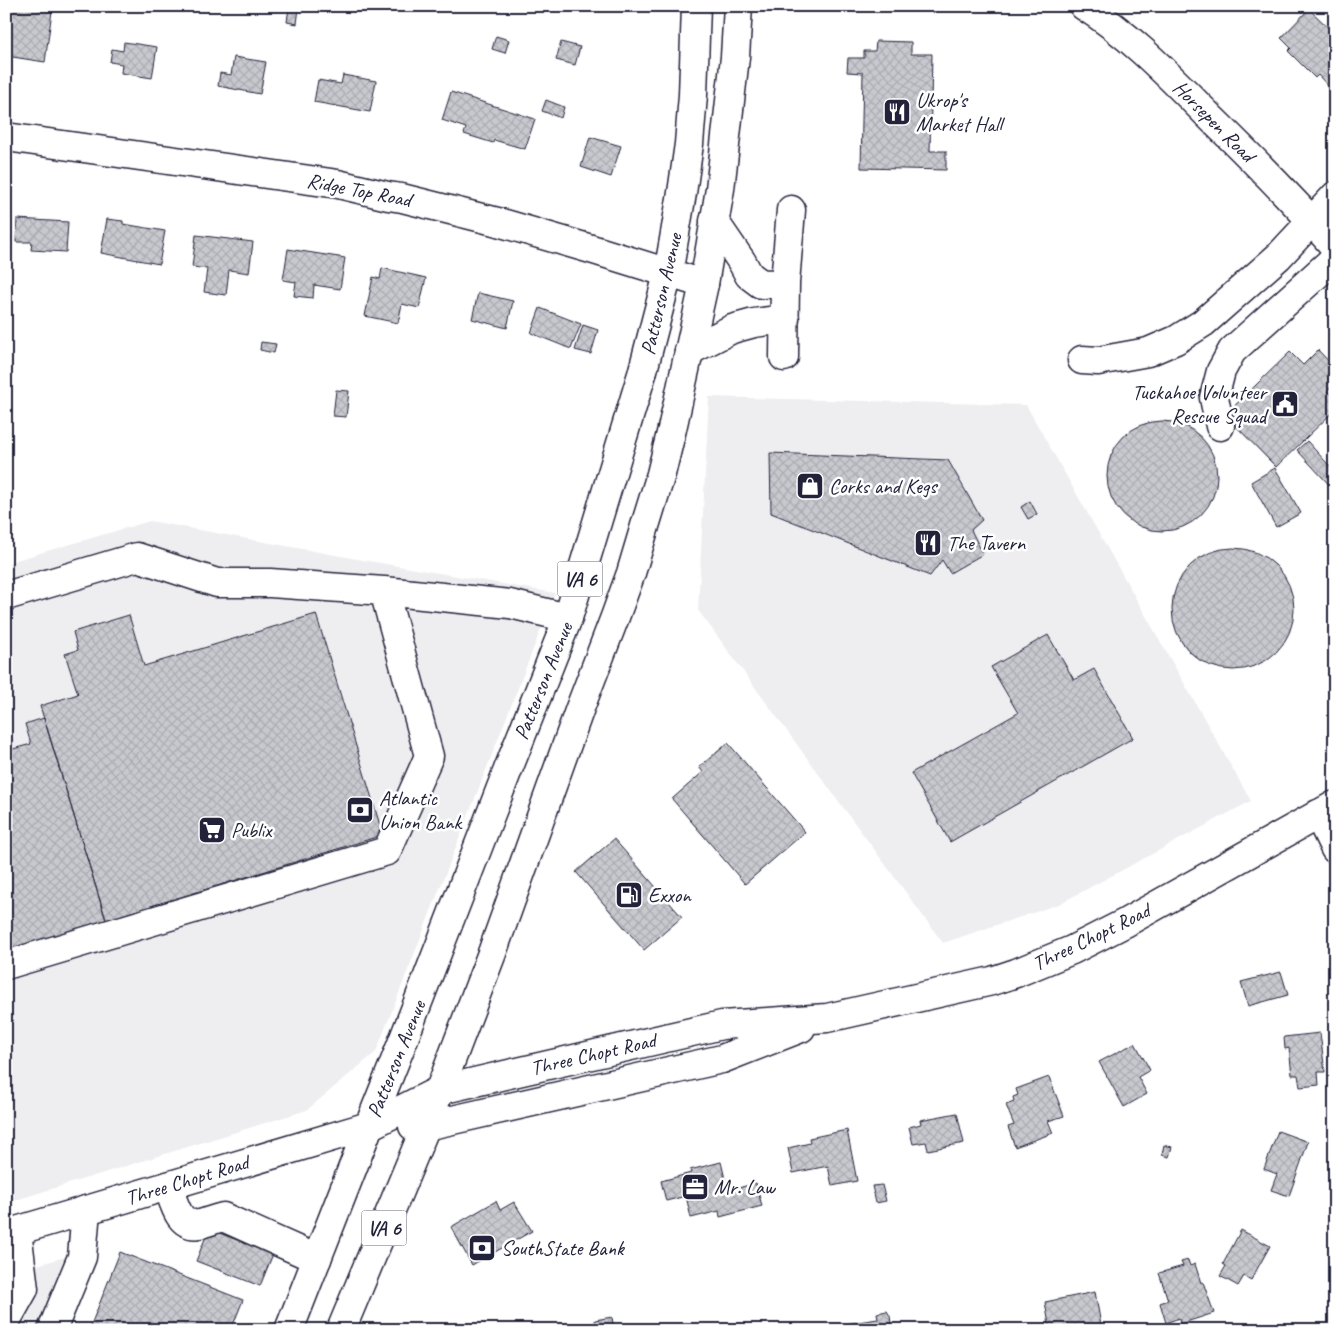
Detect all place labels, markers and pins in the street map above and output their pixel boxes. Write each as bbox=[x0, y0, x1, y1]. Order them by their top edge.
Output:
place label: Ukrop's Market Hall bbox=[916, 87, 1005, 137]
restaurant icon: Ukrop's Market Hall bbox=[882, 97, 912, 127]
place label: Tuckahoe Volunteer Rescue Squad bbox=[1132, 379, 1270, 429]
public building icon: Tuckahoe Volunteer Rescue Squad bbox=[1270, 389, 1300, 419]
shop icon: Corks and Kegs bbox=[795, 471, 825, 501]
place label: Corks and Kegs bbox=[829, 473, 938, 499]
restaurant icon: The Tavern bbox=[913, 528, 943, 558]
place label: The Tavern bbox=[947, 530, 1026, 556]
place label: Atlantic Union Bank bbox=[379, 785, 463, 835]
bank icon: Atlantic Union Bank bbox=[345, 795, 375, 825]
supermarket icon: Publix bbox=[197, 815, 227, 845]
place label: Publix bbox=[231, 817, 273, 843]
fuel station icon: Exxon bbox=[614, 880, 644, 910]
place label: Exxon bbox=[648, 882, 692, 908]
office icon: Mr. Law bbox=[680, 1172, 710, 1202]
place label: Mr. Law bbox=[714, 1174, 777, 1200]
bank icon: SouthState Bank bbox=[467, 1233, 497, 1263]
place label: SouthState Bank bbox=[501, 1235, 625, 1261]

